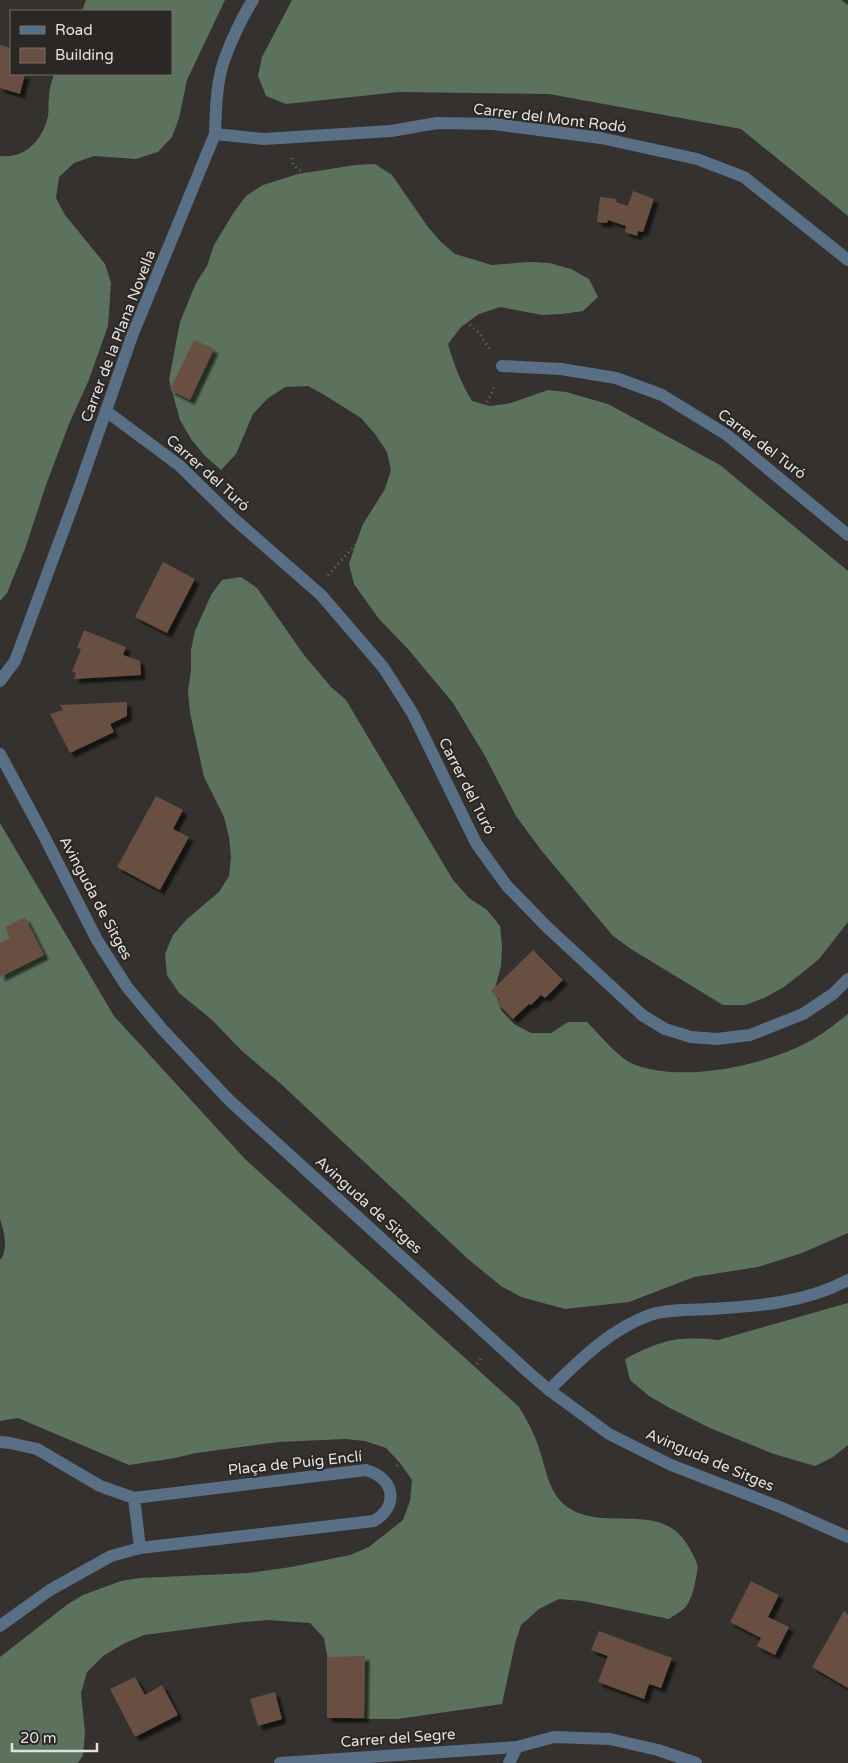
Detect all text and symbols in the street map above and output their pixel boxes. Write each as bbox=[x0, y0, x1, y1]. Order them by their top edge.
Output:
legend bbox=[10, 10, 172, 75]
text: Road bbox=[55, 21, 93, 39]
text: Building bbox=[55, 46, 114, 64]
street label: Carrer del Mont Rodó bbox=[472, 100, 628, 136]
street label: Carrer de la Plana Novella bbox=[77, 247, 159, 425]
street label: Carrer del Turó bbox=[714, 405, 810, 483]
street label: Carrer del Turó bbox=[163, 431, 253, 515]
street label: Carrer del Turó bbox=[435, 735, 499, 837]
street label: Avinguda de Sitges bbox=[56, 833, 136, 963]
street label: Avinguda de Sitges bbox=[312, 1152, 426, 1258]
street label: Avinguda de Sitges bbox=[643, 1425, 777, 1495]
street label: Plaça de Puig Enclí bbox=[227, 1447, 363, 1479]
scale bar bbox=[12, 1720, 98, 1752]
street label: Carrer del Segre bbox=[340, 1725, 456, 1751]
text: 20 m bbox=[20, 1729, 57, 1747]

